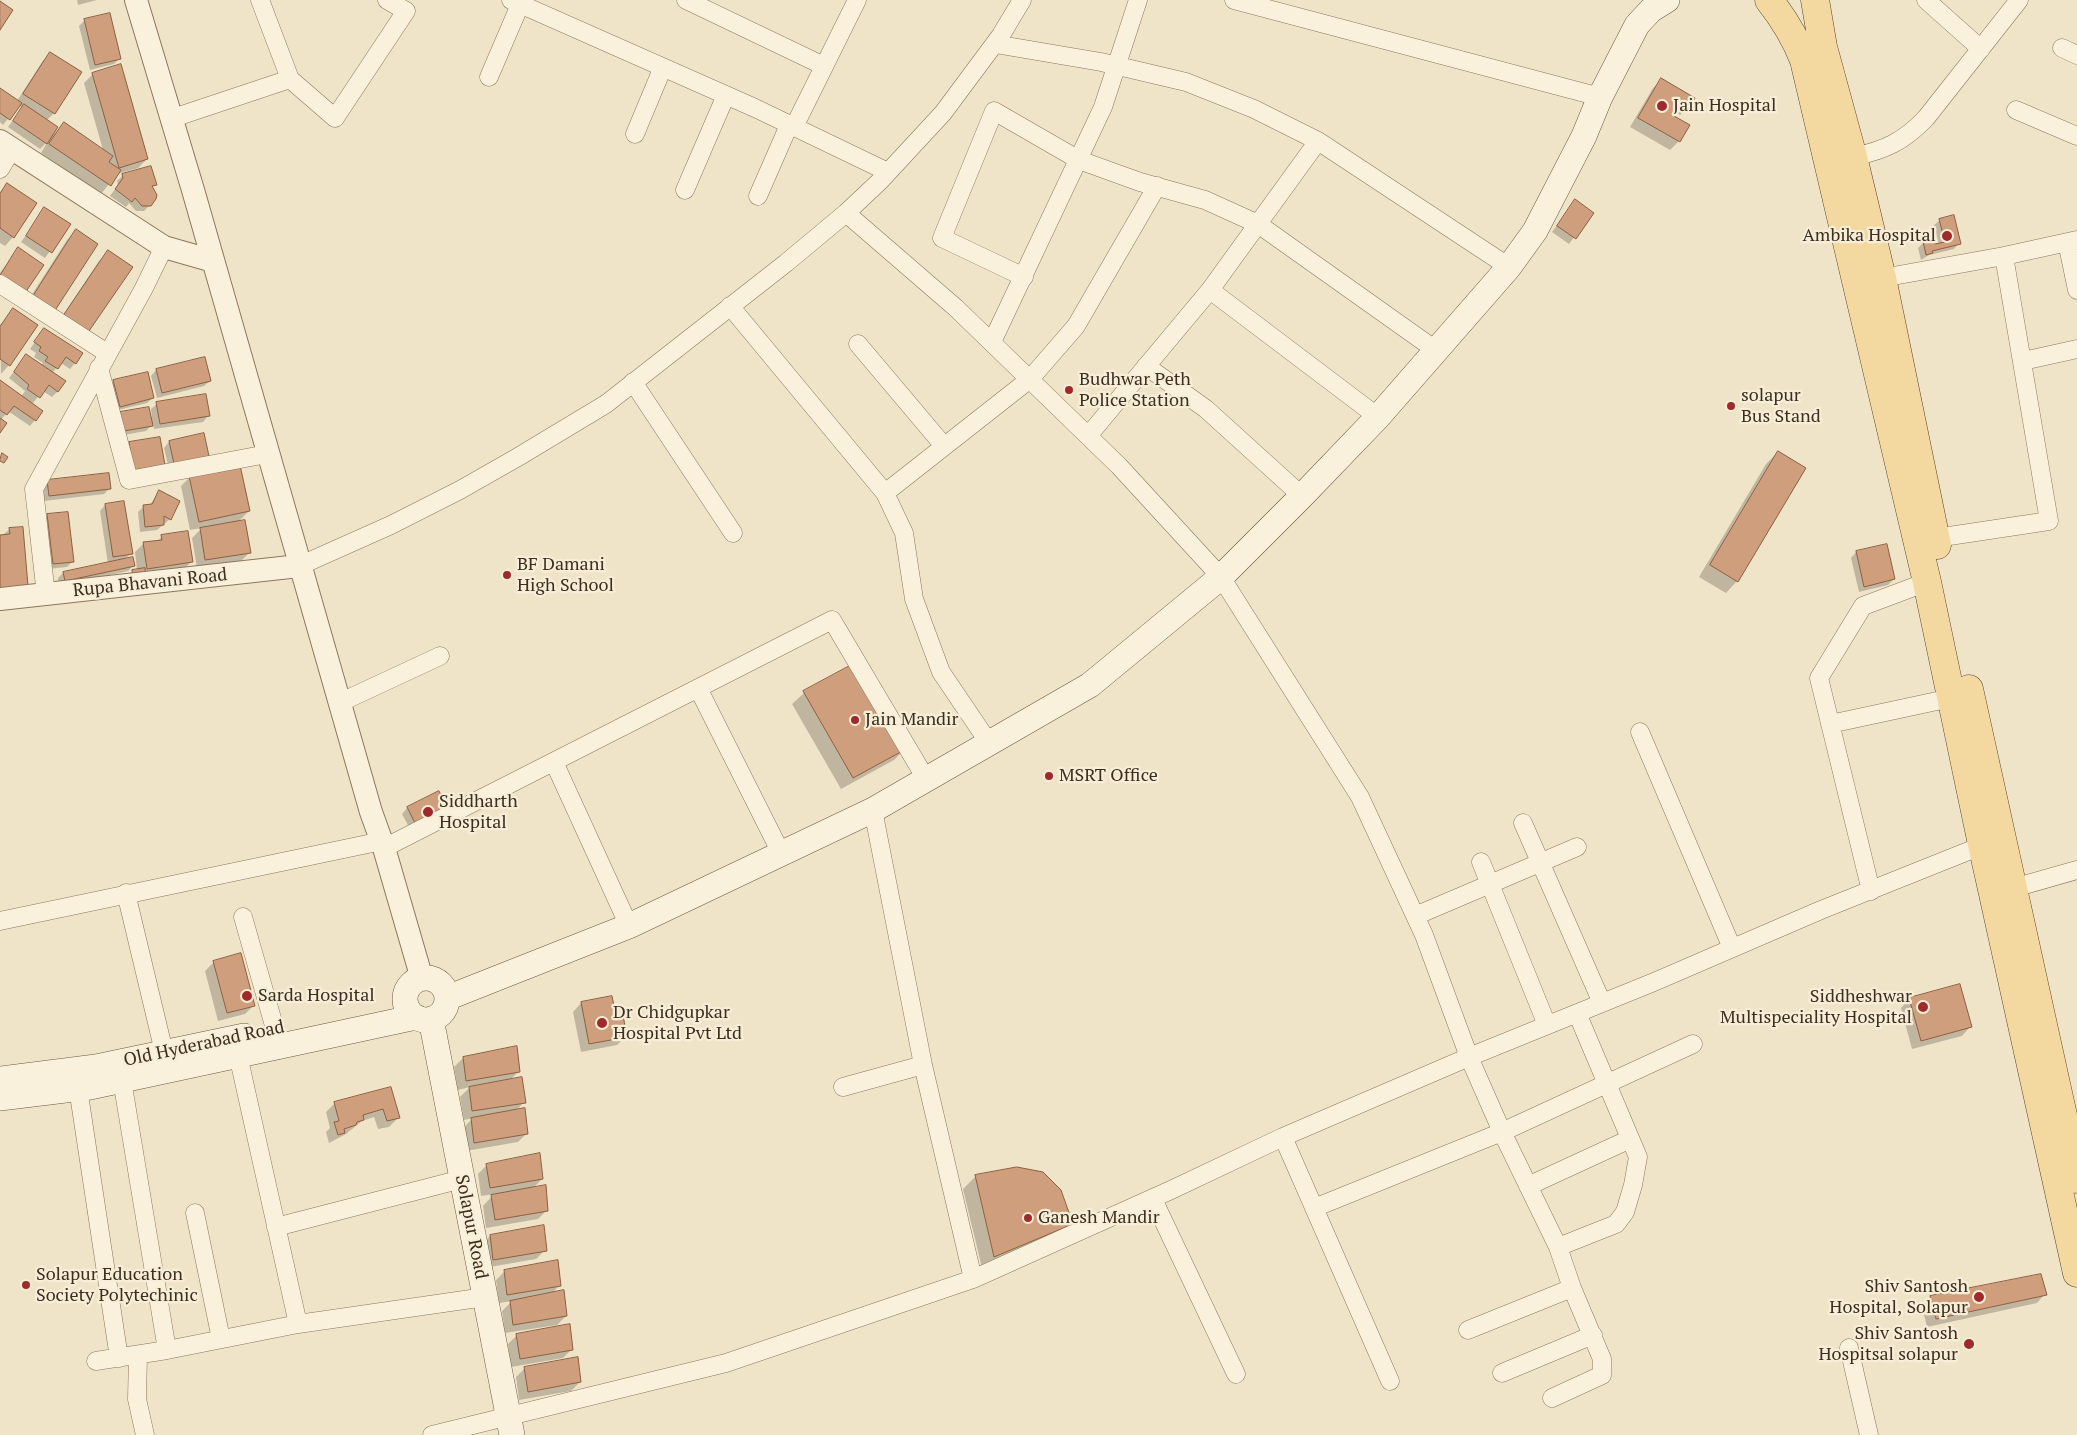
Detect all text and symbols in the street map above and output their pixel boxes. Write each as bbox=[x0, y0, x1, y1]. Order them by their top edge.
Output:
place label: Jain Hospital bbox=[1673, 95, 1776, 117]
marker: Jain Hospital bbox=[1655, 99, 1669, 113]
place label: Ambika Hospital bbox=[1803, 225, 1936, 247]
marker: Ambika Hospital bbox=[1940, 229, 1954, 243]
place label: Budhwar Peth Police Station bbox=[1079, 369, 1191, 412]
marker: Budhwar Peth Police Station bbox=[1063, 384, 1075, 396]
place label: solapur Bus Stand bbox=[1741, 385, 1821, 428]
marker: solapur Bus Stand bbox=[1725, 400, 1737, 412]
place label: BF Damani High School bbox=[517, 554, 614, 596]
street label: Rupa Bhavani Road bbox=[72, 564, 228, 602]
marker: BF Damani High School bbox=[501, 569, 513, 581]
place label: Jain Mandir bbox=[865, 709, 958, 731]
marker: Jain Mandir bbox=[849, 714, 861, 726]
place label: MSRT Office bbox=[1059, 765, 1158, 787]
marker: MSRT Office bbox=[1043, 770, 1055, 782]
place label: Siddharth Hospital bbox=[439, 791, 518, 834]
marker: Siddharth Hospital bbox=[421, 805, 435, 819]
place label: Sarda Hospital bbox=[258, 985, 375, 1007]
place label: Siddheshwar Multispeciality Hospital bbox=[1720, 986, 1912, 1028]
marker: Sarda Hospital bbox=[240, 989, 254, 1003]
marker: Siddheshwar Multispeciality Hospital bbox=[1916, 1000, 1930, 1014]
place label: Dr Chidgupkar Hospital Pvt Ltd bbox=[613, 1002, 742, 1044]
street label: Old Hyderabad Road bbox=[122, 1016, 286, 1072]
marker: Dr Chidgupkar Hospital Pvt Ltd bbox=[595, 1016, 609, 1030]
street label: Solapur Road bbox=[450, 1173, 492, 1281]
place label: Ganesh Mandir bbox=[1038, 1207, 1160, 1229]
marker: Ganesh Mandir bbox=[1022, 1212, 1034, 1224]
place label: Solapur Education Society Polytechinic bbox=[36, 1264, 198, 1306]
place label: Shiv Santosh Hospital, Solapur bbox=[1829, 1276, 1968, 1318]
marker: Solapur Education Society Polytechinic bbox=[20, 1279, 32, 1291]
marker: Shiv Santosh Hospital, Solapur bbox=[1972, 1290, 1986, 1304]
place label: Shiv Santosh Hospitsal solapur bbox=[1819, 1323, 1958, 1366]
marker: Shiv Santosh Hospitsal solapur bbox=[1962, 1337, 1976, 1351]

